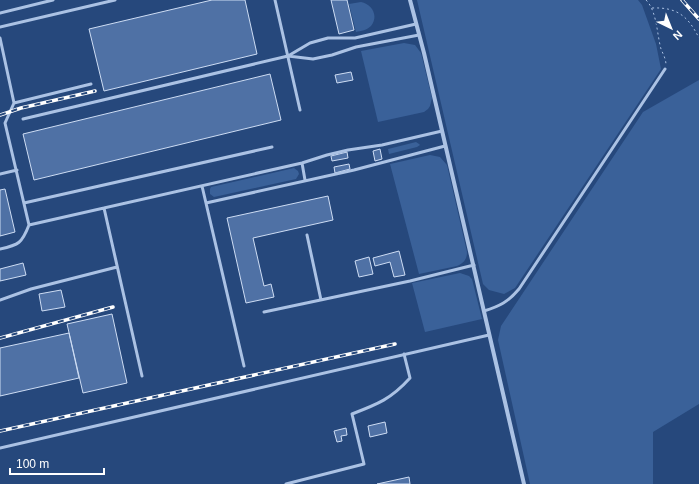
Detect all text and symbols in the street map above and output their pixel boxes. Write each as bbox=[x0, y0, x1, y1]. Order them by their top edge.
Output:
north arrow bbox=[651, 8, 691, 48]
text: N bbox=[671, 28, 685, 42]
scale bar bbox=[10, 450, 104, 476]
text: 100 m bbox=[16, 457, 49, 471]

